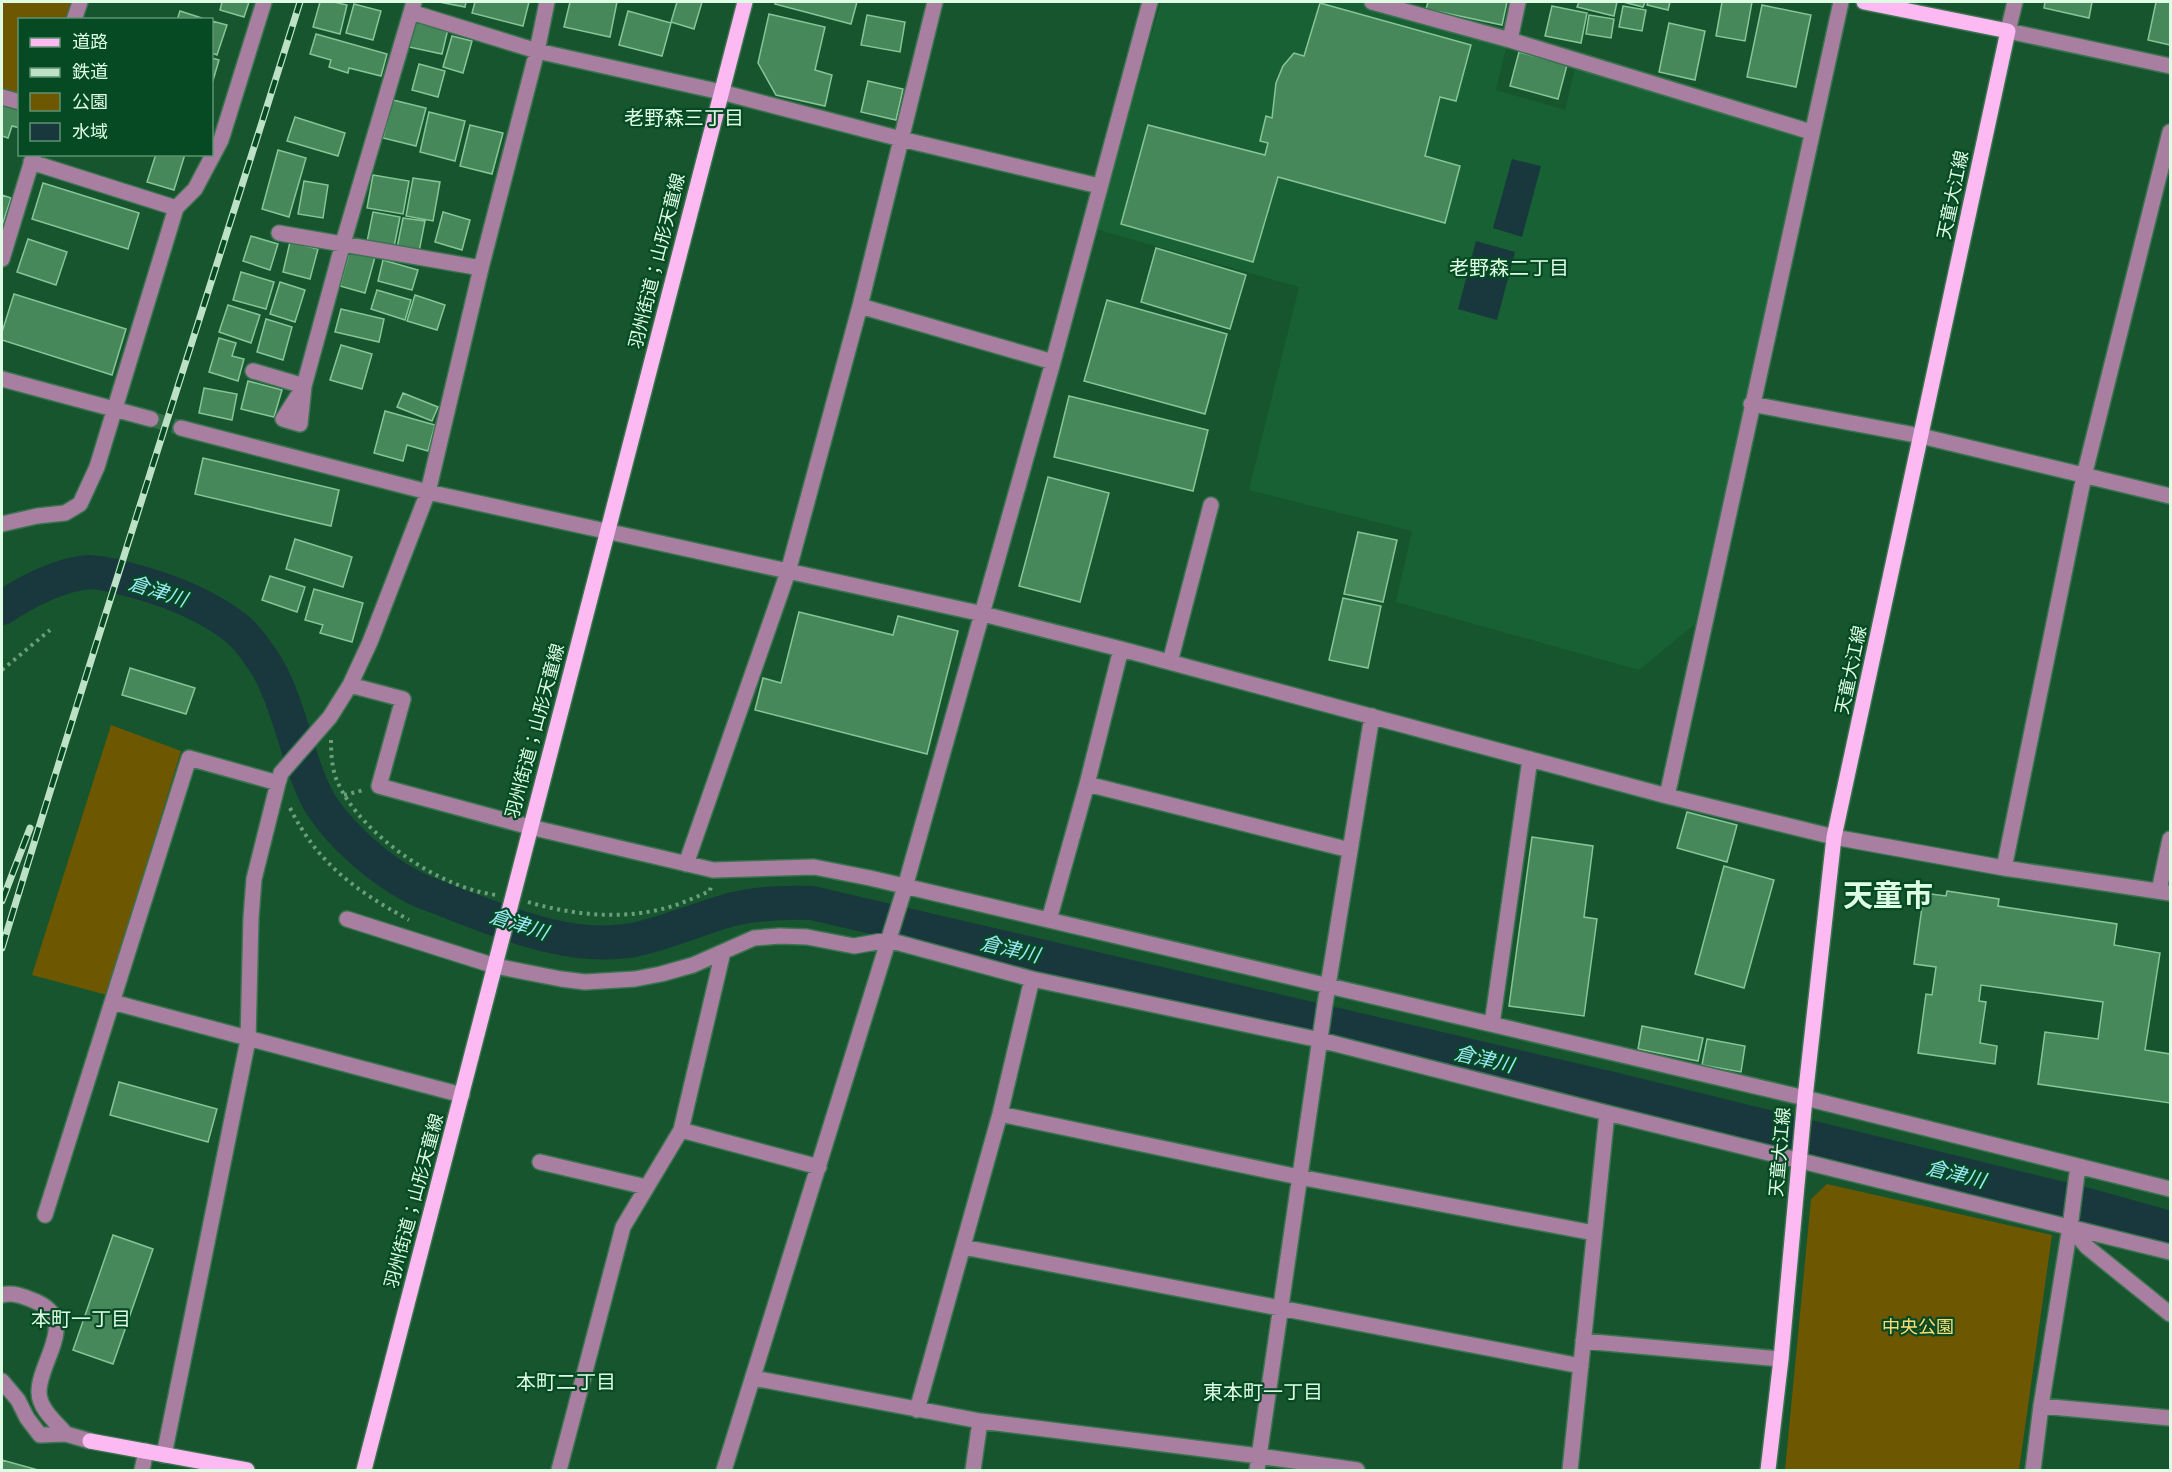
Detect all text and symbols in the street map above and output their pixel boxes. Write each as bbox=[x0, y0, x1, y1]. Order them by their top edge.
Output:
legend bbox=[18, 18, 213, 156]
text: 道路 bbox=[72, 29, 108, 54]
text: 鉄道 bbox=[72, 59, 108, 84]
text: 公園 bbox=[72, 89, 108, 114]
district label: 老野森三丁目 bbox=[624, 104, 744, 132]
text: 水域 bbox=[72, 119, 108, 144]
street label: 天童大江線 bbox=[1931, 148, 1974, 242]
street label: 羽州街道；山形天童線 bbox=[623, 171, 690, 351]
district label: 老野森二丁目 bbox=[1449, 254, 1569, 282]
water label: 倉津川 bbox=[125, 568, 193, 614]
street label: 天童大江線 bbox=[1829, 623, 1872, 717]
street label: 羽州街道；山形天童線 bbox=[499, 641, 570, 821]
district label: 天童市 bbox=[1843, 874, 1933, 917]
water label: 倉津川 bbox=[486, 901, 554, 947]
water label: 倉津川 bbox=[978, 929, 1044, 970]
water label: 倉津川 bbox=[1452, 1039, 1518, 1080]
street label: 天童大江線 bbox=[1763, 1106, 1796, 1198]
street label: 羽州街道；山形天童線 bbox=[378, 1111, 449, 1291]
water label: 倉津川 bbox=[1924, 1153, 1990, 1195]
district label: 本町一丁目 bbox=[31, 1305, 131, 1333]
park label: 中央公園 bbox=[1882, 1314, 1954, 1339]
district label: 本町二丁目 bbox=[516, 1368, 616, 1396]
district label: 東本町一丁目 bbox=[1203, 1378, 1323, 1406]

